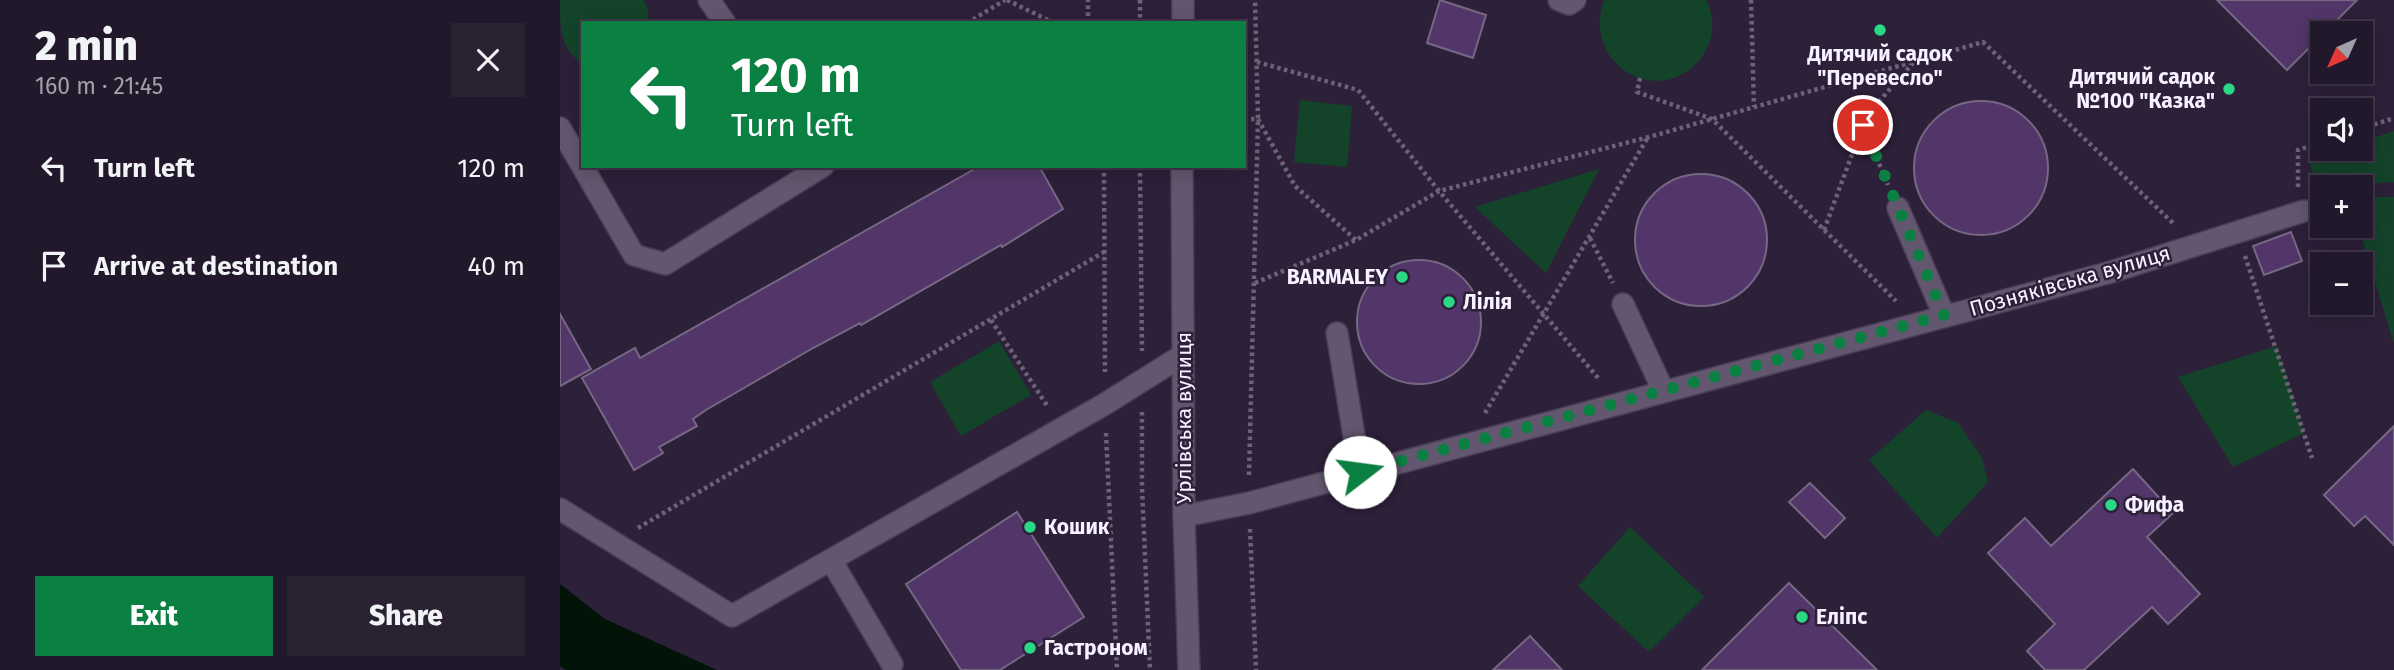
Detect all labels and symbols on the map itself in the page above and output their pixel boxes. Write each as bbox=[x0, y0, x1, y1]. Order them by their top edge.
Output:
north arrow bbox=[2310, 21, 2373, 84]
marker: Дитячий садок "Перевесло" bbox=[1872, 22, 1888, 38]
place label: Дитячий садок "Перевесло" bbox=[1807, 41, 1953, 91]
place label: Дитячий садок №100 "Казка" bbox=[2069, 64, 2215, 114]
marker: Дитячий садок №100 "Казка" bbox=[2221, 81, 2237, 97]
pin bbox=[1833, 95, 1893, 155]
street label: Позняківська вулиця bbox=[1967, 240, 2173, 322]
place label: BARMALEY bbox=[1287, 264, 1389, 290]
marker: BARMALEY bbox=[1394, 269, 1410, 285]
place label: Лілія bbox=[1463, 289, 1512, 315]
marker: Лілія bbox=[1441, 294, 1457, 310]
street label: Урлівська вулиця bbox=[1171, 332, 1197, 504]
position arrow bbox=[1323, 435, 1397, 509]
place label: Фифа bbox=[2125, 492, 2184, 518]
marker: Фифа bbox=[2103, 497, 2119, 513]
place label: Кошик bbox=[1044, 514, 1110, 540]
marker: Кошик bbox=[1022, 519, 1038, 535]
place label: Еліпс bbox=[1816, 604, 1867, 630]
marker: Еліпс bbox=[1794, 609, 1810, 625]
place label: Гастроном bbox=[1044, 635, 1148, 661]
marker: Гастроном bbox=[1022, 640, 1038, 656]

